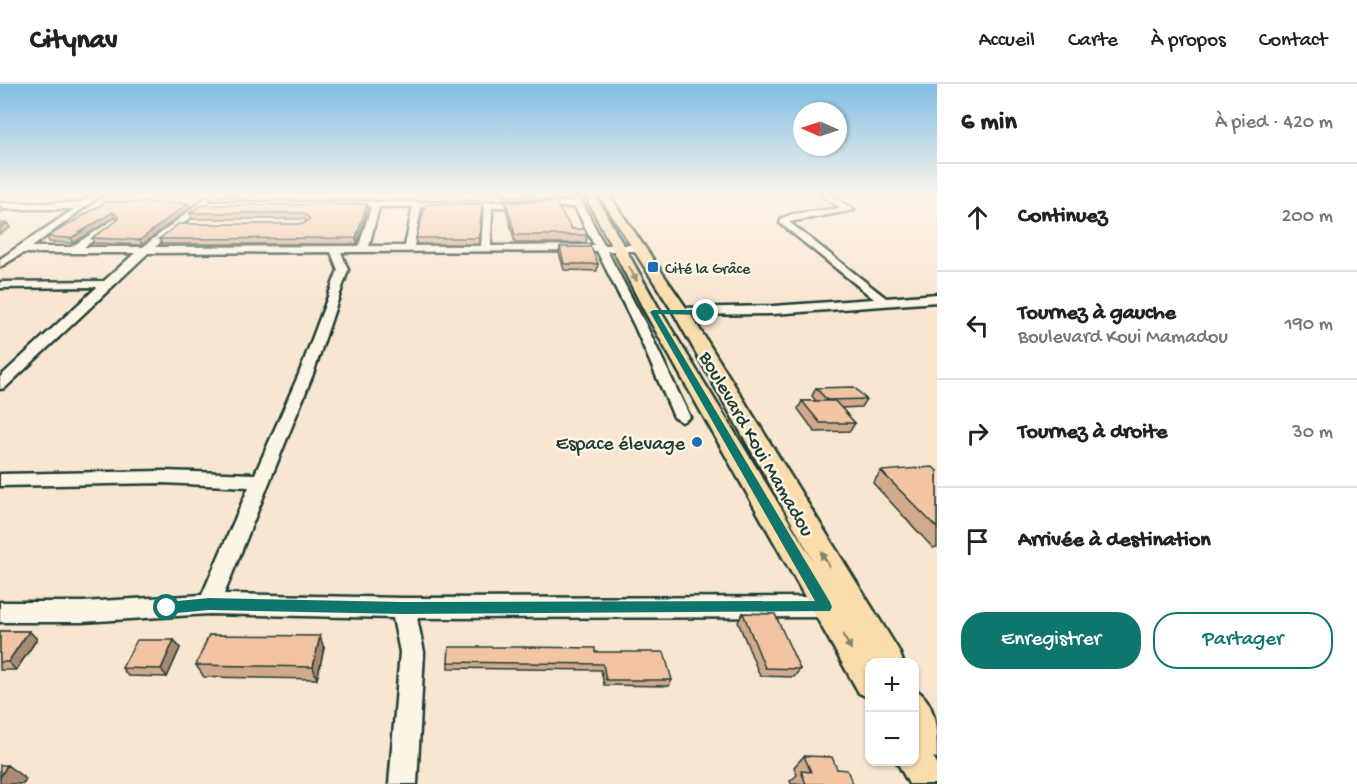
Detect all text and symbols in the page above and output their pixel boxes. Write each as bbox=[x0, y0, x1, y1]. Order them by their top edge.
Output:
text: Citynav bbox=[30, 25, 118, 58]
text: Accueil bbox=[978, 29, 1035, 54]
text: Carte bbox=[1068, 29, 1118, 54]
text: À propos bbox=[1151, 29, 1226, 54]
text: Contact bbox=[1259, 29, 1327, 54]
north arrow bbox=[793, 102, 847, 156]
text: 6 min bbox=[961, 108, 1017, 139]
text: À pied · 420 m bbox=[1215, 112, 1333, 135]
icon: ahead bbox=[961, 201, 994, 234]
text: Continuez bbox=[1018, 204, 1107, 230]
text: 200 m bbox=[1282, 206, 1333, 229]
marker: Cité la Grâce bbox=[646, 260, 660, 274]
place label: Cité la Grâce bbox=[665, 261, 751, 280]
one-way arrow bbox=[628, 266, 638, 283]
route end bbox=[692, 299, 718, 325]
text: Tournez à gauche bbox=[1018, 301, 1176, 327]
icon: left bbox=[961, 309, 994, 342]
text: 190 m bbox=[1285, 314, 1333, 337]
text: Boulevard Koui Mamadou bbox=[1018, 327, 1228, 350]
street label: Boulevard Koui Mamadou bbox=[692, 347, 818, 542]
icon: right bbox=[961, 417, 994, 450]
text: Tournez à droite bbox=[1018, 420, 1167, 446]
text: 30 m bbox=[1292, 422, 1333, 445]
place label: Espace élevage bbox=[556, 434, 686, 457]
marker: Espace élevage bbox=[690, 435, 704, 449]
icon: arrive bbox=[961, 525, 994, 558]
text: Arrivée à destination bbox=[1018, 528, 1211, 554]
one-way arrow bbox=[820, 551, 831, 567]
route start bbox=[153, 594, 179, 620]
button: Enregistrer bbox=[961, 612, 1141, 669]
button: Partager bbox=[1153, 612, 1333, 669]
one-way arrow bbox=[841, 634, 851, 651]
map controls bbox=[865, 658, 919, 766]
button: + bbox=[865, 658, 919, 712]
button: − bbox=[865, 712, 919, 766]

